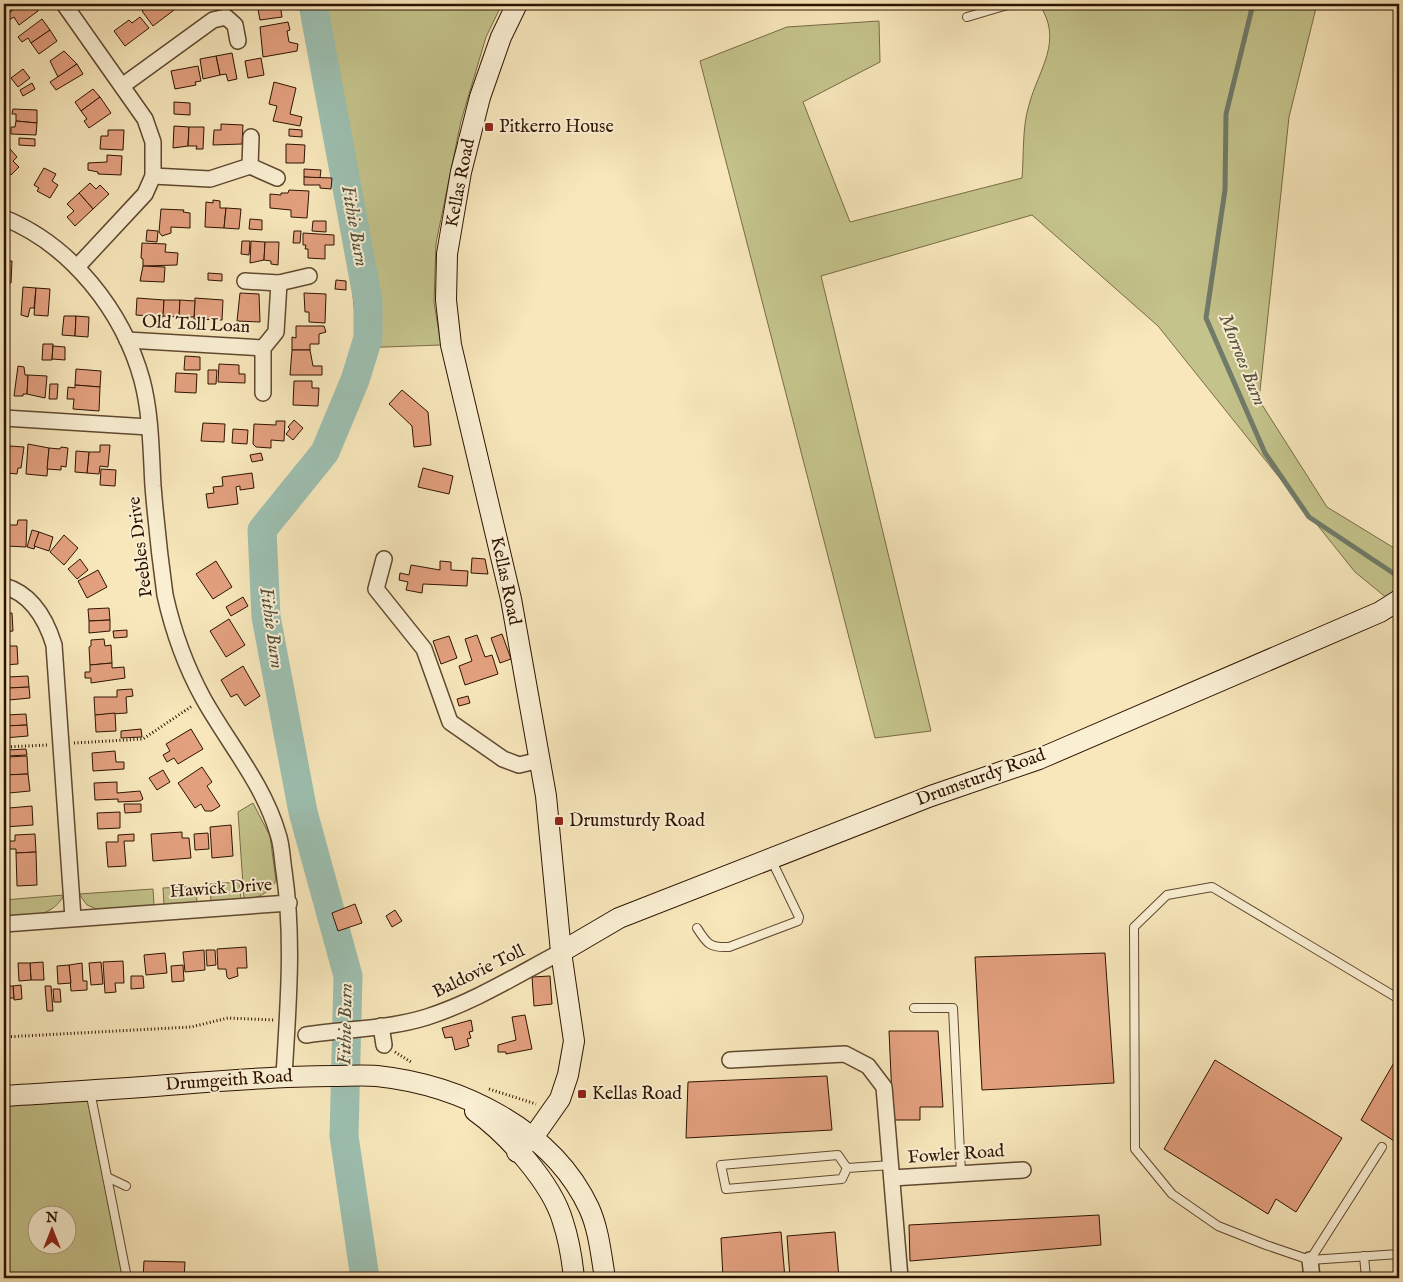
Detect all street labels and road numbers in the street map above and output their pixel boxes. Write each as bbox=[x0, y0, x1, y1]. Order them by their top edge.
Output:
street label: Kellas Road bbox=[441, 136, 481, 229]
street label: Old Toll Loan bbox=[141, 311, 251, 339]
street label: Peebles Drive bbox=[123, 495, 159, 599]
street label: Kellas Road bbox=[484, 535, 526, 628]
street label: Drumsturdy Road bbox=[913, 744, 1049, 812]
street label: Hawick Drive bbox=[169, 874, 273, 904]
street label: Baldovie Toll bbox=[429, 940, 529, 1004]
street label: Drumgeith Road bbox=[165, 1065, 294, 1097]
street label: Fowler Road bbox=[907, 1140, 1006, 1170]

